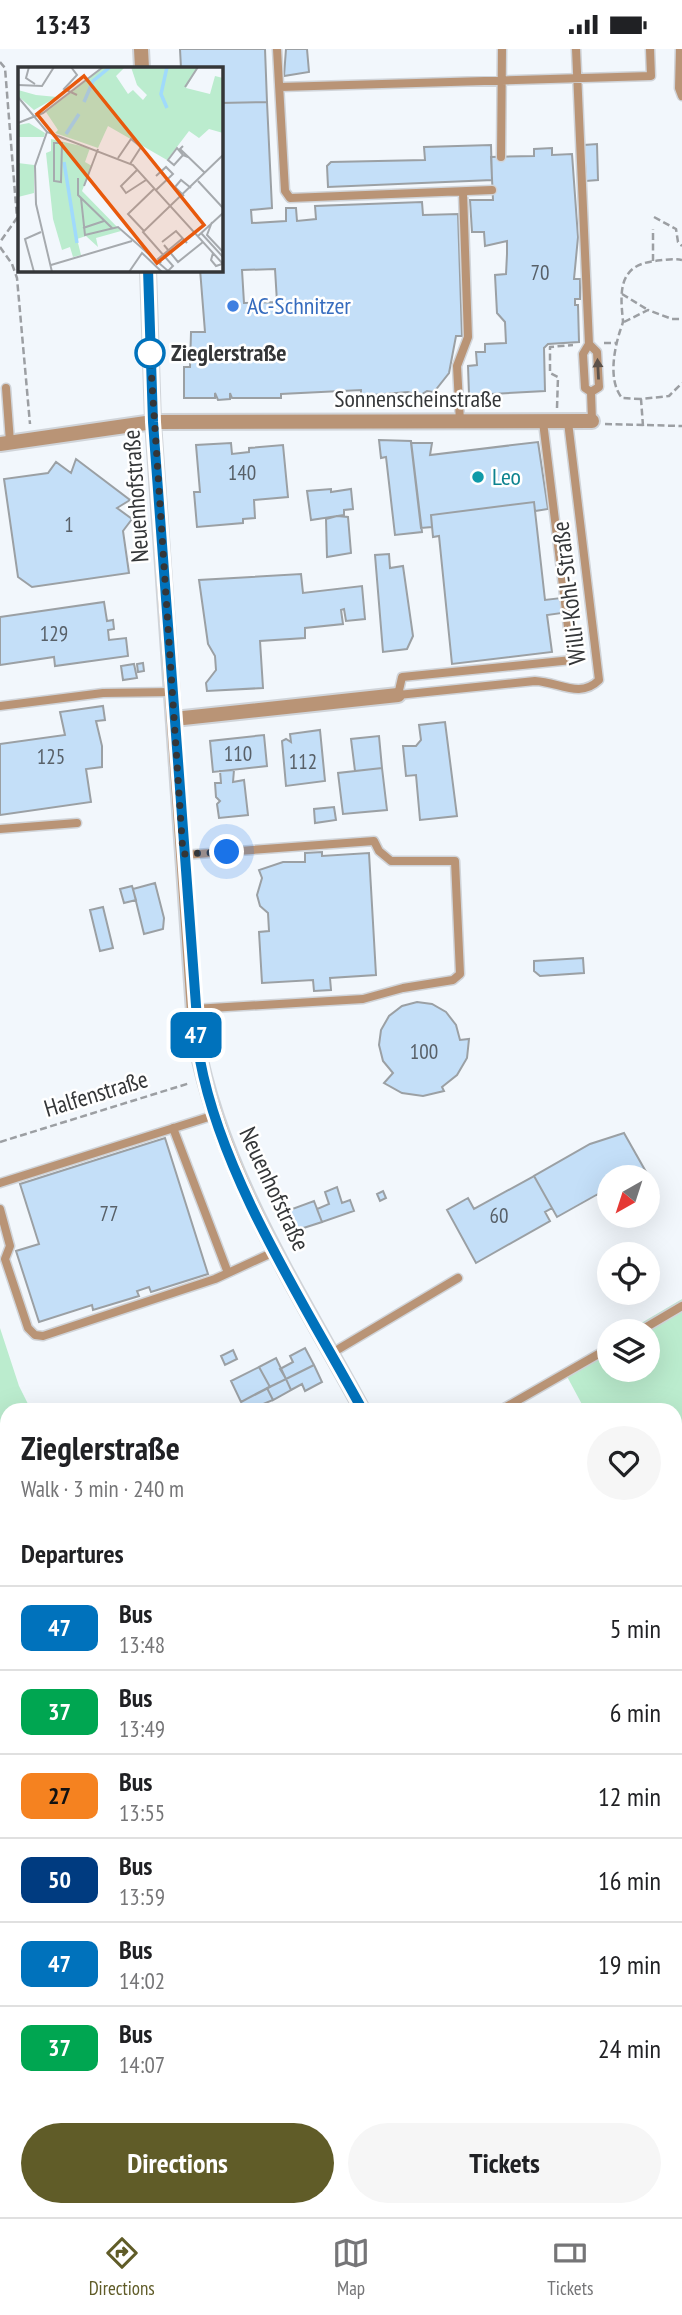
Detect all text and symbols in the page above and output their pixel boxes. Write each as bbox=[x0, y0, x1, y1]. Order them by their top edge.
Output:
text: 13:43 bbox=[35, 8, 91, 41]
inset map bbox=[18, 67, 222, 271]
house number: 70 bbox=[531, 259, 549, 286]
place label: AC-Schnitzer bbox=[247, 290, 351, 321]
marker: AC-Schnitzer bbox=[225, 298, 241, 314]
place label: Zieglerstraße bbox=[171, 337, 287, 368]
marker: Zieglerstraße bbox=[135, 338, 165, 368]
one-way arrow bbox=[592, 357, 603, 379]
street label: Sonnenscheinstraße bbox=[334, 383, 502, 414]
street label: Neuenhofstraße bbox=[115, 429, 156, 563]
house number: 140 bbox=[228, 459, 256, 486]
place label: Leo bbox=[492, 461, 521, 492]
marker: Leo bbox=[470, 469, 486, 485]
house number: 1 bbox=[64, 511, 74, 538]
street label: Willi-Kohl-Straße bbox=[544, 520, 593, 666]
house number: 129 bbox=[40, 620, 68, 647]
house number: 110 bbox=[224, 740, 252, 767]
house number: 125 bbox=[37, 743, 65, 770]
house number: 112 bbox=[289, 748, 317, 775]
your location bbox=[209, 834, 244, 869]
line badge: 47 bbox=[164, 1012, 228, 1058]
text: 47 bbox=[185, 1019, 207, 1050]
house number: 100 bbox=[410, 1038, 438, 1065]
street label: Halfenstraße bbox=[40, 1063, 152, 1124]
street label: Neuenhofstraße bbox=[232, 1122, 317, 1256]
north arrow bbox=[597, 1165, 660, 1229]
map controls bbox=[597, 1165, 660, 1382]
house number: 77 bbox=[100, 1200, 118, 1227]
house number: 60 bbox=[490, 1202, 508, 1229]
button: locate bbox=[597, 1242, 660, 1305]
button: layers bbox=[597, 1319, 660, 1382]
text: Zieglerstraße bbox=[21, 1426, 180, 1469]
button: heart bbox=[587, 1426, 661, 1500]
text: Walk · 3 min · 240 m bbox=[21, 1474, 184, 1503]
text: Departures bbox=[21, 1537, 124, 1570]
text: Bus bbox=[119, 1597, 152, 1630]
text: 47 bbox=[48, 1612, 71, 1643]
text: 5 min bbox=[610, 1612, 661, 1645]
text: 13:48 bbox=[119, 1630, 165, 1659]
text: Bus bbox=[119, 1681, 152, 1714]
text: 37 bbox=[48, 1696, 71, 1727]
text: 6 min bbox=[610, 1696, 661, 1729]
text: 13:49 bbox=[119, 1714, 165, 1743]
text: Bus bbox=[119, 1765, 152, 1798]
text: 27 bbox=[48, 1780, 71, 1811]
text: 12 min bbox=[598, 1780, 661, 1813]
text: 13:55 bbox=[119, 1798, 165, 1827]
text: Bus bbox=[119, 1849, 152, 1882]
text: 50 bbox=[48, 1864, 71, 1895]
text: 16 min bbox=[598, 1864, 661, 1897]
text: 13:59 bbox=[119, 1882, 165, 1911]
text: Bus bbox=[119, 1933, 152, 1966]
text: 47 bbox=[48, 1948, 71, 1979]
text: 19 min bbox=[598, 1948, 661, 1981]
text: 14:02 bbox=[119, 1966, 165, 1995]
text: Bus bbox=[119, 2017, 152, 2050]
text: 37 bbox=[48, 2032, 71, 2063]
text: 24 min bbox=[598, 2032, 661, 2065]
text: 14:07 bbox=[119, 2050, 165, 2079]
button: Directions bbox=[21, 2123, 334, 2203]
button: Tickets bbox=[348, 2123, 661, 2203]
tab: Directions bbox=[89, 2234, 155, 2300]
tab: Map bbox=[332, 2234, 370, 2300]
tab: Tickets bbox=[547, 2234, 593, 2300]

